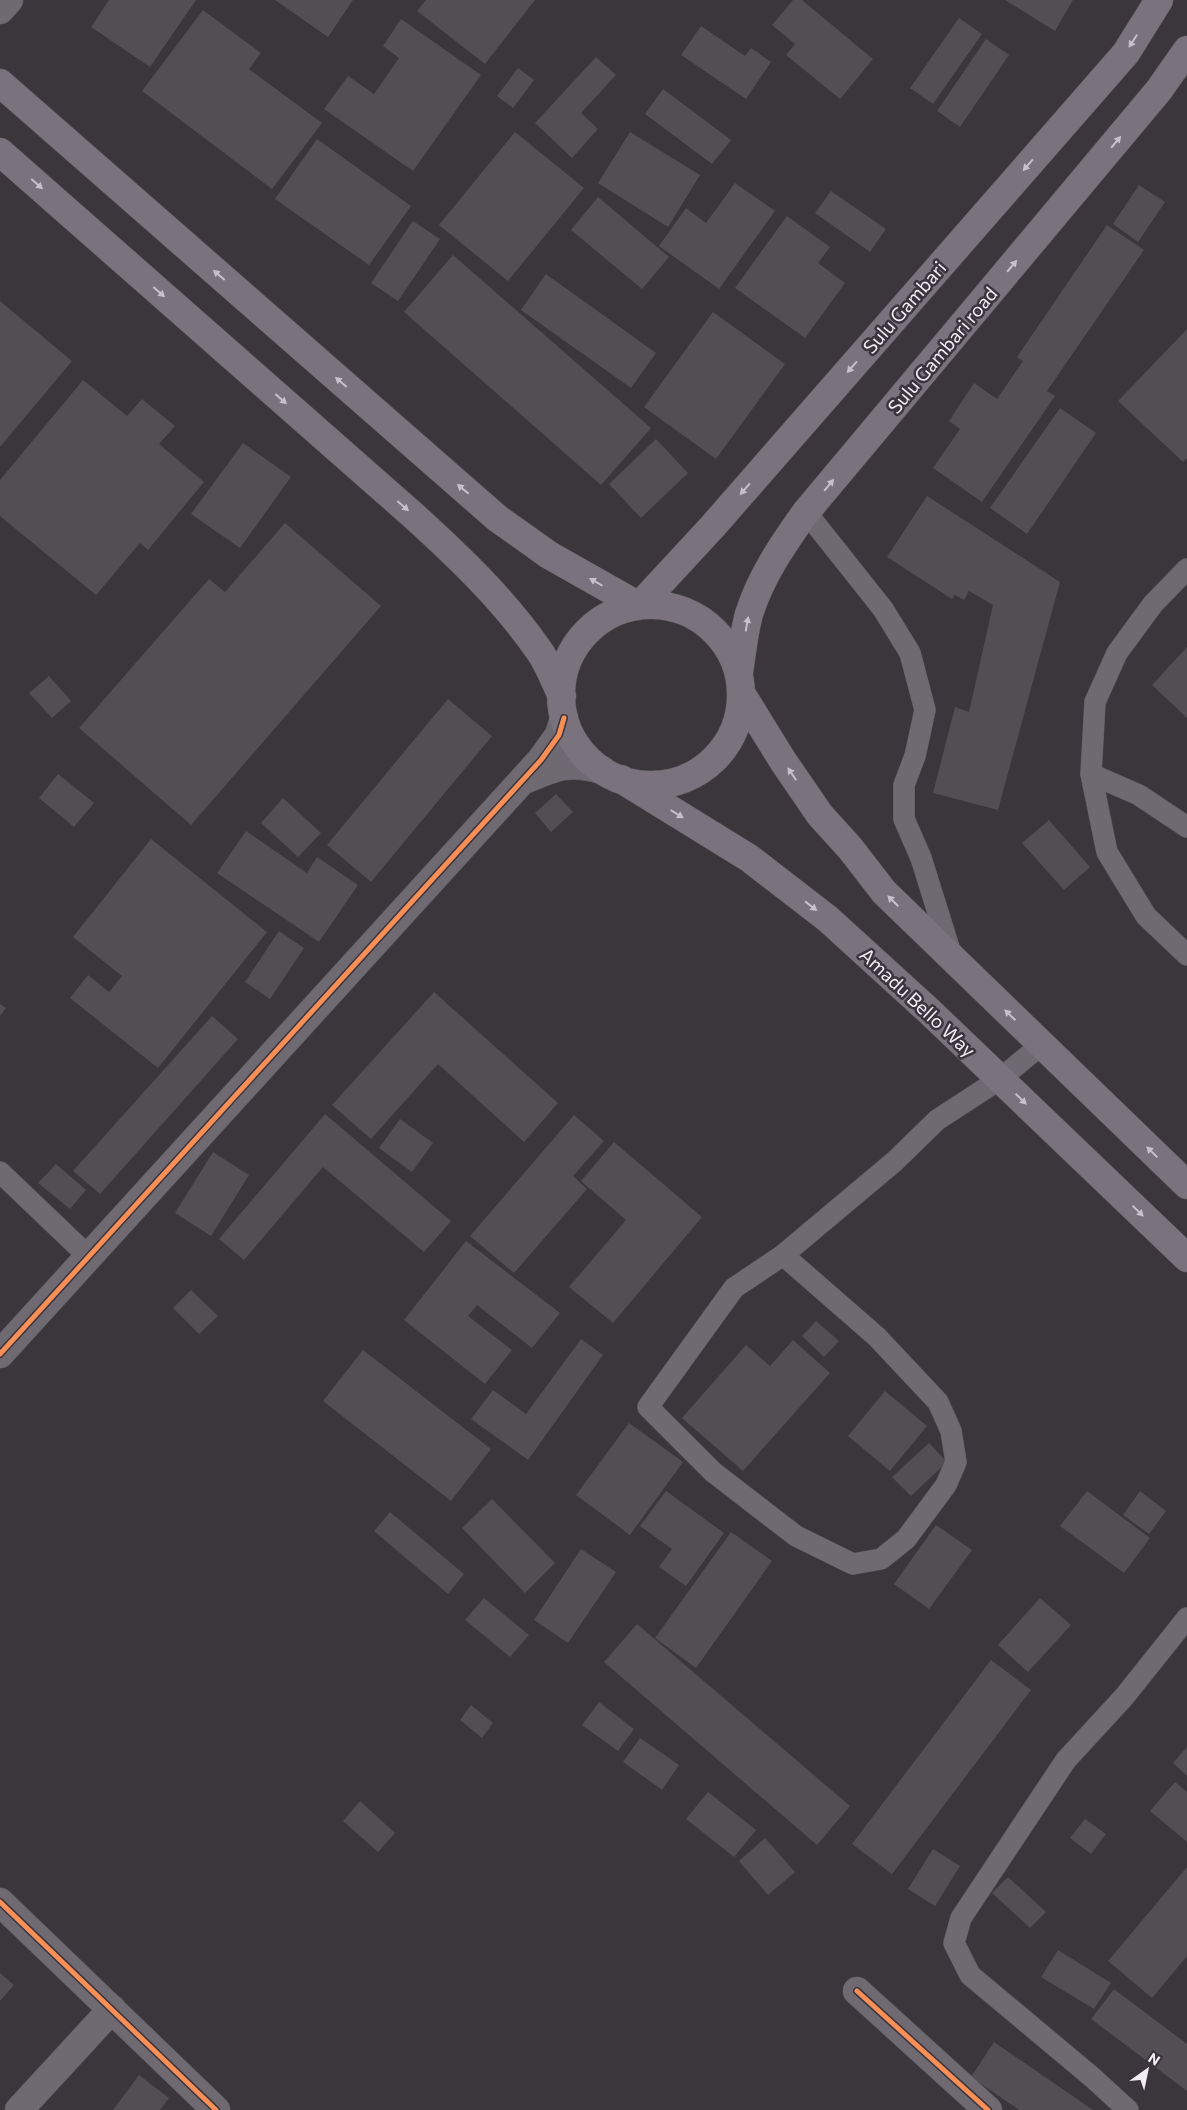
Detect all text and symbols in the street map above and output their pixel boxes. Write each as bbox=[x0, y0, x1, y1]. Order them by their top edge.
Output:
one-way arrow bbox=[1129, 35, 1138, 48]
one-way arrow bbox=[1110, 135, 1121, 148]
one-way arrow bbox=[1023, 159, 1034, 171]
one-way arrow bbox=[30, 179, 43, 190]
street label: Sulu Gambari bbox=[858, 256, 950, 358]
one-way arrow bbox=[1006, 260, 1017, 273]
one-way arrow bbox=[213, 269, 225, 281]
street label: Sulu Gambari road bbox=[882, 282, 1002, 418]
one-way arrow bbox=[152, 286, 165, 297]
one-way arrow bbox=[846, 360, 858, 372]
one-way arrow bbox=[335, 377, 347, 388]
one-way arrow bbox=[275, 393, 287, 404]
one-way arrow bbox=[823, 479, 834, 491]
one-way arrow bbox=[458, 483, 470, 495]
one-way arrow bbox=[740, 483, 751, 496]
one-way arrow bbox=[397, 500, 409, 511]
one-way arrow bbox=[589, 578, 604, 586]
one-way arrow bbox=[744, 615, 752, 631]
one-way arrow bbox=[787, 767, 797, 781]
one-way arrow bbox=[671, 810, 684, 819]
one-way arrow bbox=[887, 895, 899, 907]
one-way arrow bbox=[804, 901, 817, 912]
street label: Amadu Bello Way bbox=[855, 943, 981, 1062]
one-way arrow bbox=[1004, 1009, 1016, 1021]
one-way arrow bbox=[1015, 1093, 1027, 1105]
one-way arrow bbox=[1146, 1146, 1158, 1158]
one-way arrow bbox=[1132, 1205, 1144, 1217]
north arrow bbox=[1122, 2045, 1172, 2095]
text: N bbox=[1145, 2049, 1163, 2069]

